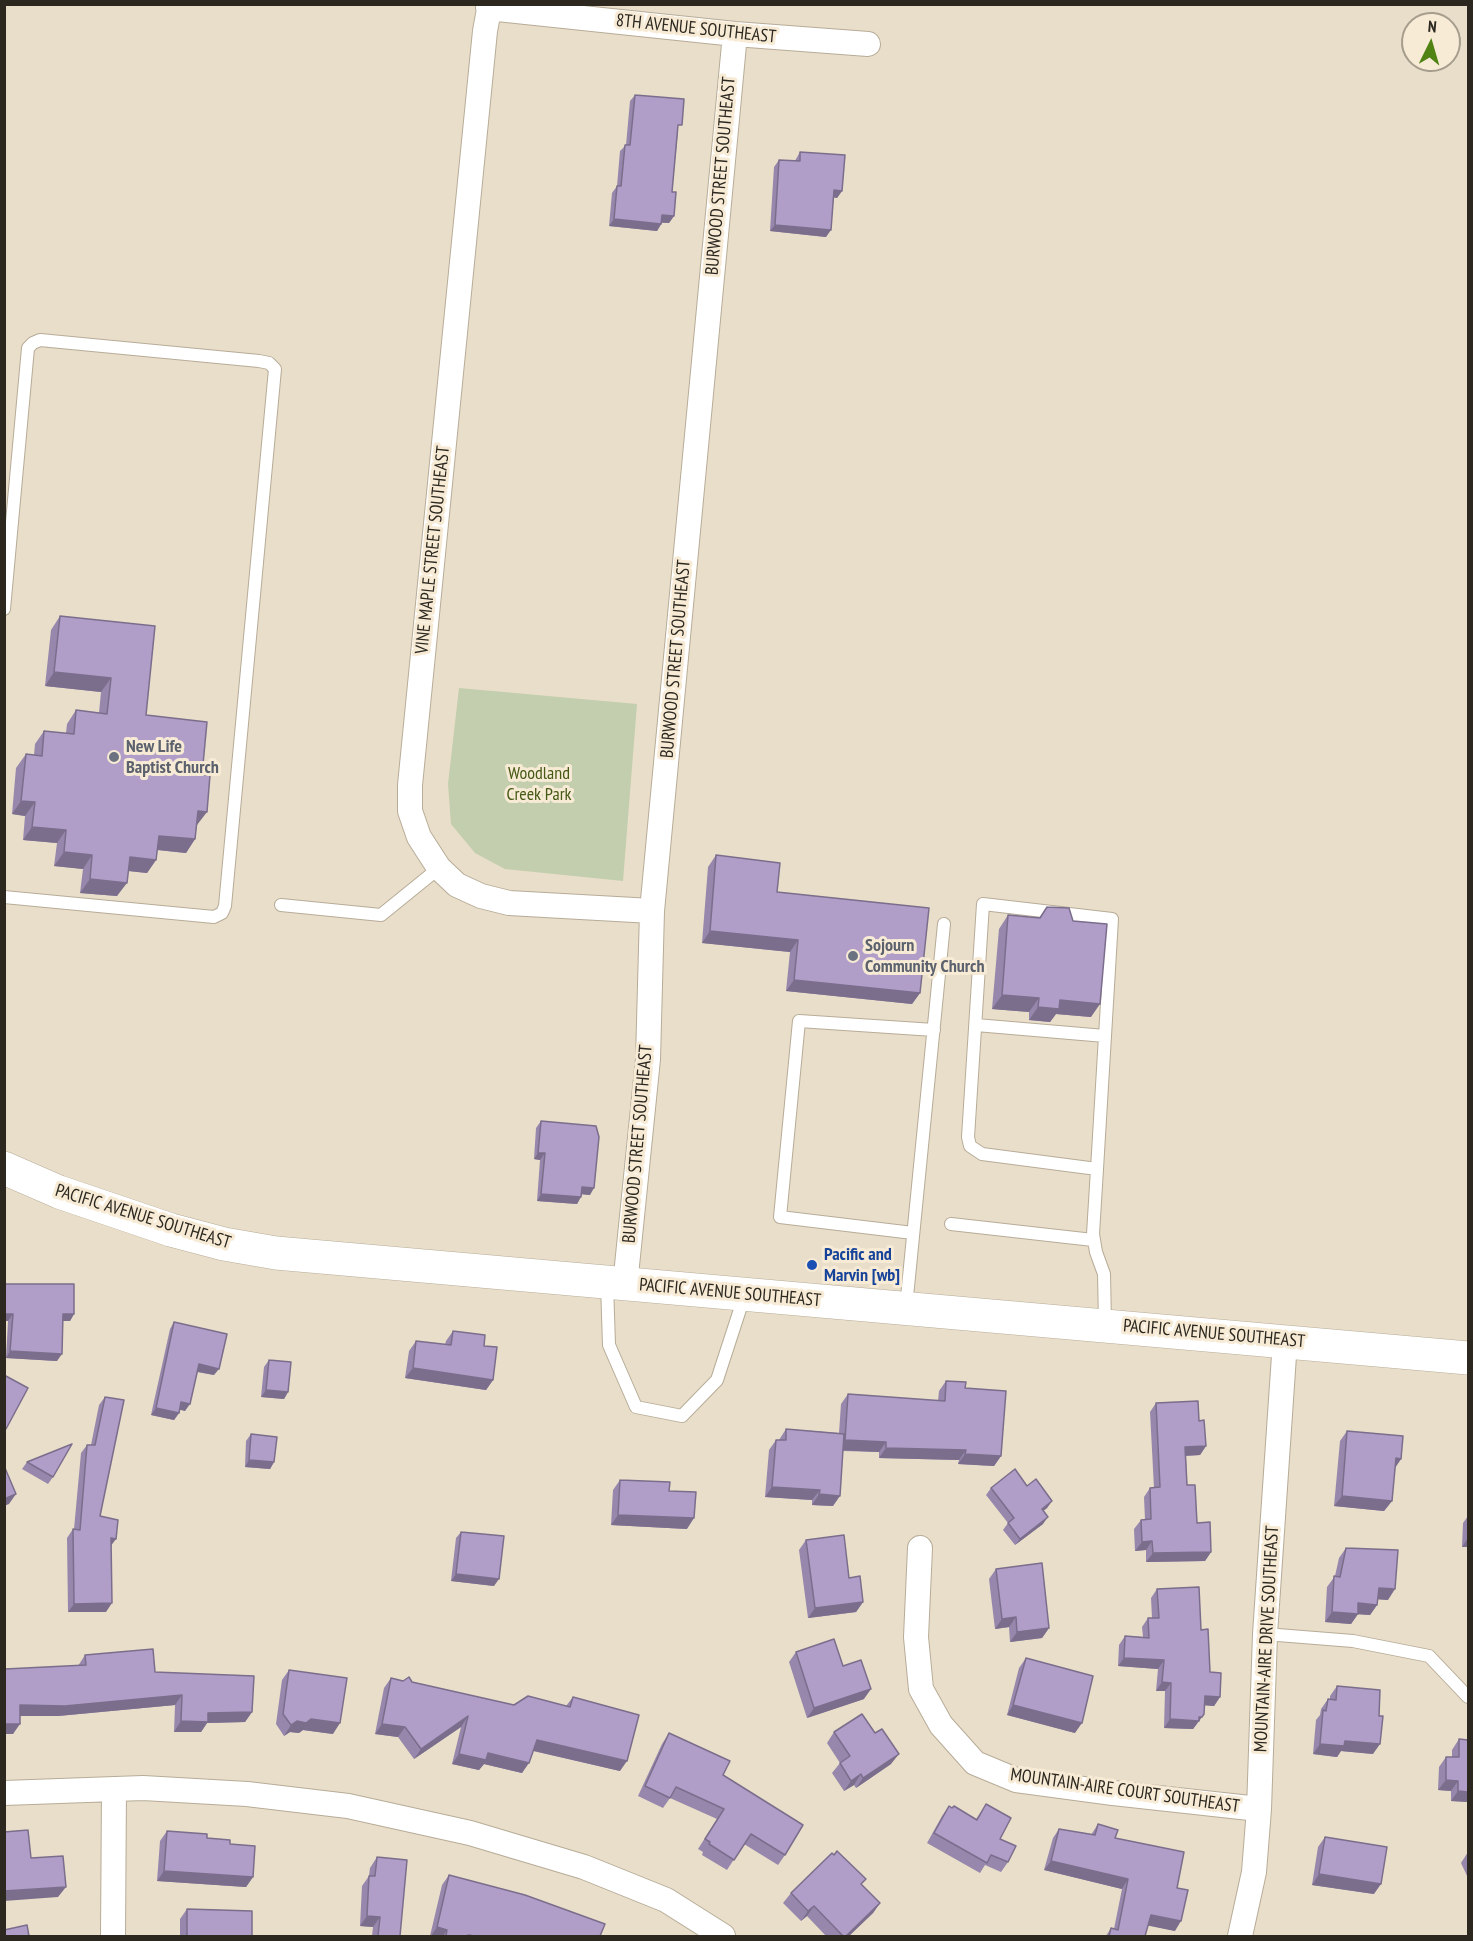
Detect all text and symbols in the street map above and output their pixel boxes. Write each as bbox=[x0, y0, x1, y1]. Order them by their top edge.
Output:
street label: 8TH AVENUE SOUTHEAST bbox=[615, 10, 777, 48]
north arrow bbox=[1401, 12, 1461, 72]
text: N bbox=[1427, 16, 1438, 36]
street label: BURWOOD STREET SOUTHEAST bbox=[702, 76, 740, 276]
street label: VINE MAPLE STREET SOUTHEAST bbox=[411, 445, 455, 655]
street label: BURWOOD STREET SOUTHEAST bbox=[657, 559, 695, 759]
place label: New Life Baptist Church bbox=[126, 736, 219, 778]
marker: New Life Baptist Church bbox=[107, 750, 121, 764]
park label: Woodland Creek Park bbox=[506, 763, 572, 806]
place label: Sojourn Community Church bbox=[865, 935, 984, 978]
marker: Sojourn Community Church bbox=[846, 949, 860, 963]
street label: BURWOOD STREET SOUTHEAST bbox=[619, 1044, 657, 1244]
street label: PACIFIC AVENUE SOUTHEAST bbox=[53, 1180, 233, 1254]
place label: Pacific and Marvin [wb] bbox=[824, 1244, 900, 1286]
marker: Pacific and Marvin [wb] bbox=[805, 1258, 819, 1272]
street label: PACIFIC AVENUE SOUTHEAST bbox=[638, 1274, 822, 1312]
street label: PACIFIC AVENUE SOUTHEAST bbox=[1122, 1315, 1306, 1353]
street label: MOUNTAIN-AIRE DRIVE SOUTHEAST bbox=[1250, 1525, 1284, 1753]
street label: MOUNTAIN-AIRE COURT SOUTHEAST bbox=[1009, 1764, 1241, 1818]

